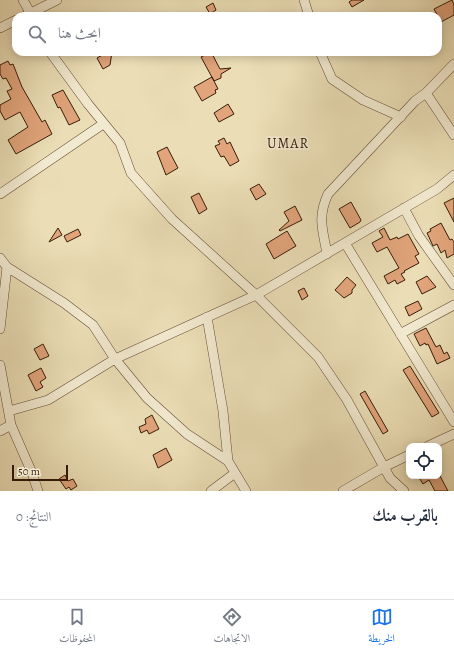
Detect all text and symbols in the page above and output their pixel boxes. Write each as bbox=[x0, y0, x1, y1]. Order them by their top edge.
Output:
search box bbox=[12, 12, 442, 56]
icon: search bbox=[26, 23, 48, 45]
text: ابحث هنا bbox=[58, 23, 101, 43]
district label: UMAR bbox=[267, 134, 309, 153]
map controls bbox=[406, 443, 442, 479]
button: locate bbox=[406, 443, 442, 479]
scale bar bbox=[12, 463, 68, 482]
text: 50 m bbox=[18, 464, 40, 479]
text: بالقرب منك bbox=[372, 504, 438, 527]
text: النتائج: 0 bbox=[16, 508, 51, 525]
tab: المحفوظات bbox=[59, 606, 95, 649]
tab: الاتجاهات bbox=[213, 606, 250, 649]
tab: الخريطة bbox=[368, 606, 395, 649]

